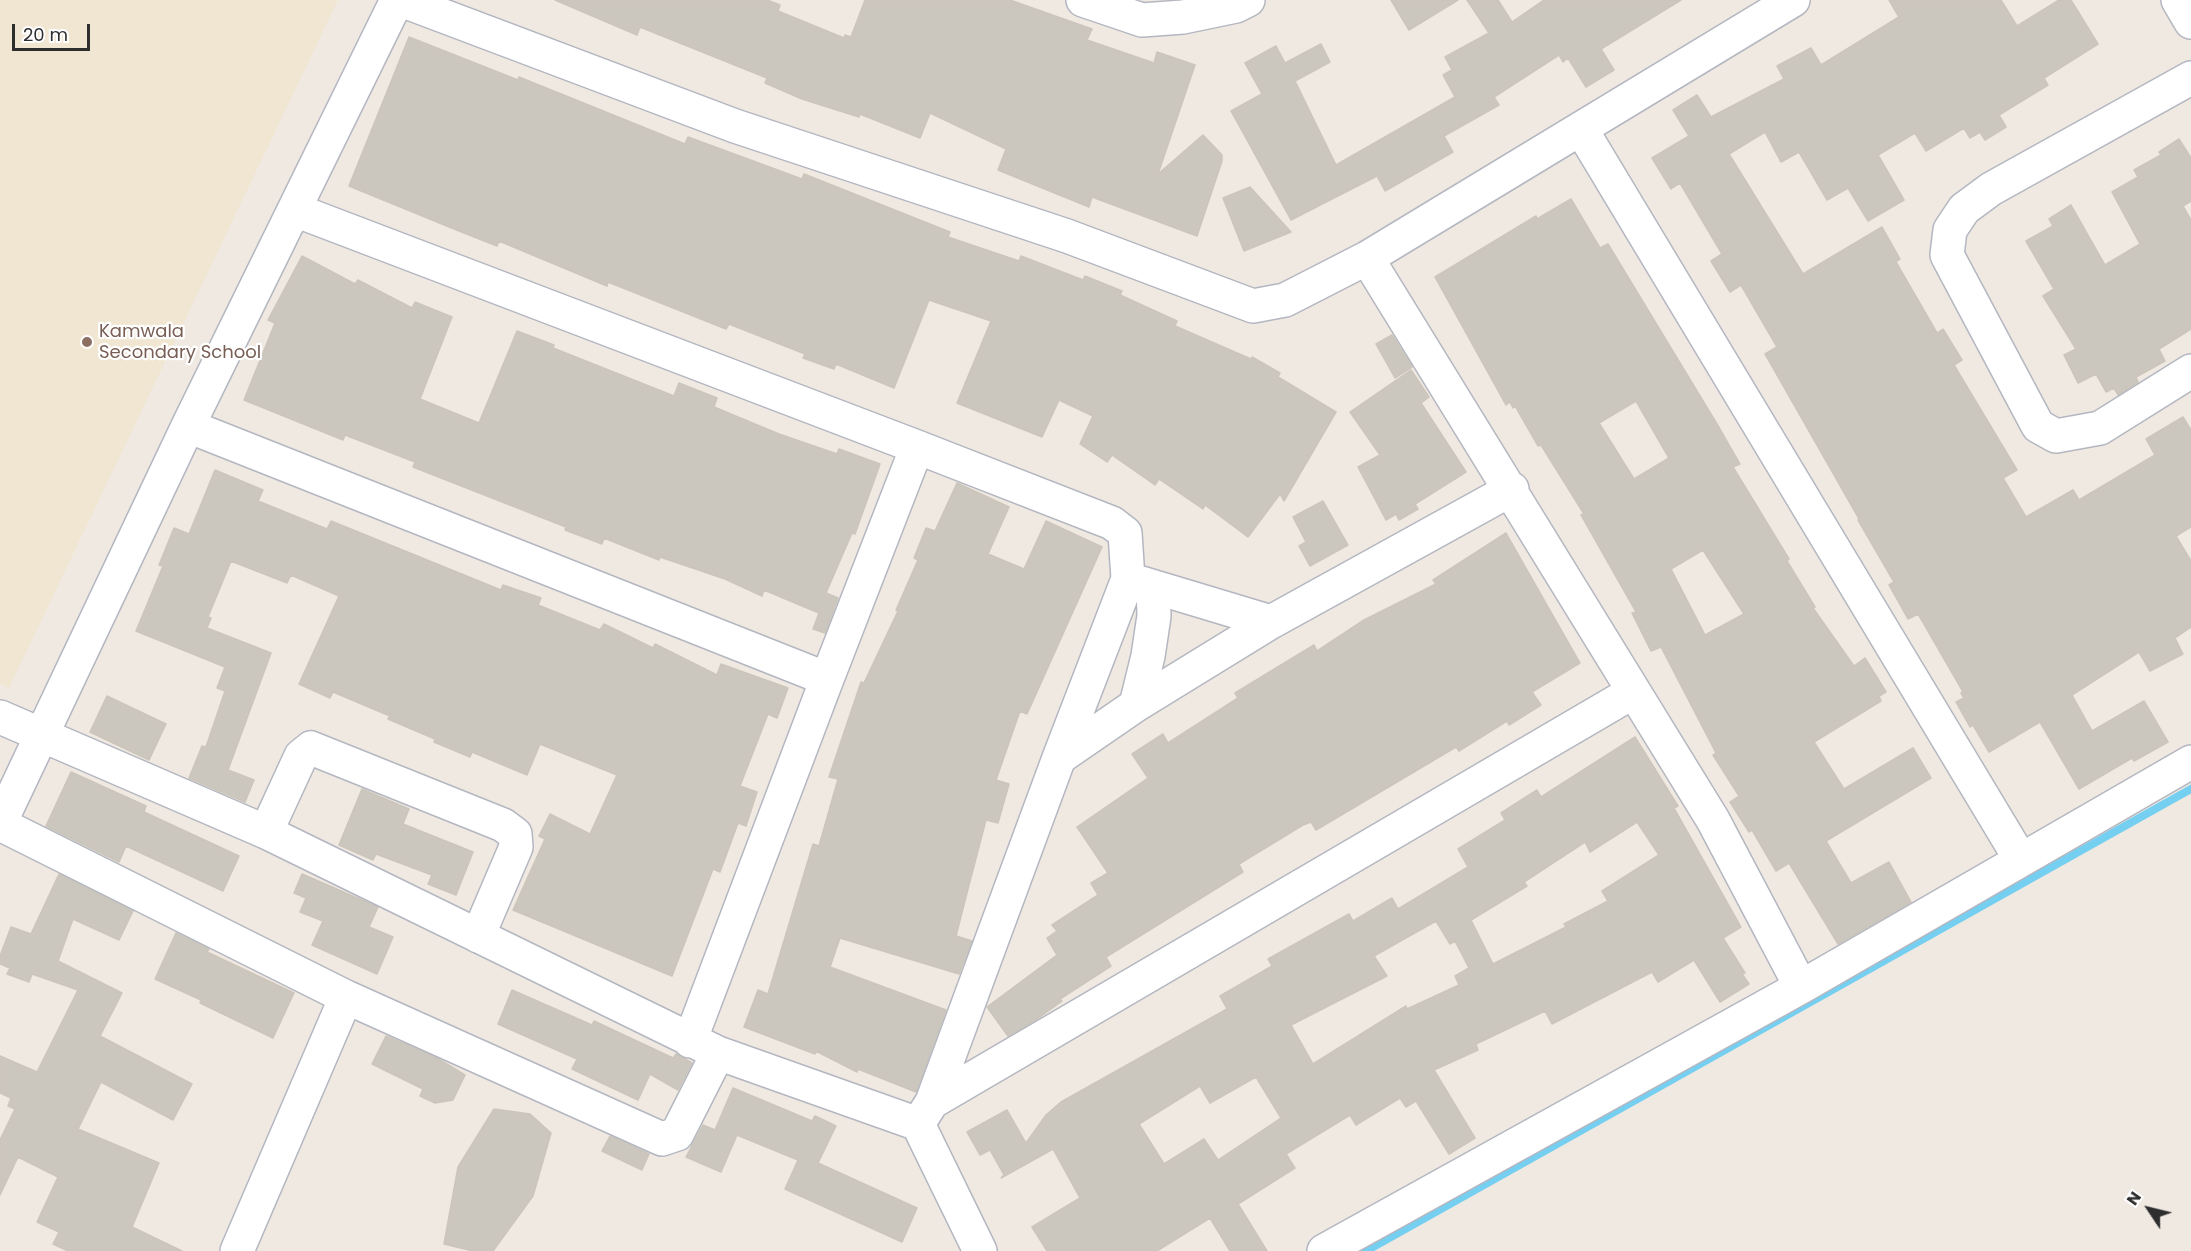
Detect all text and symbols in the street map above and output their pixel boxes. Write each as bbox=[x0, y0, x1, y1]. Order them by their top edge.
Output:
scale bar bbox=[15, 12, 93, 50]
text: 20 m bbox=[23, 22, 68, 47]
place label: Kamwala Secondary School bbox=[99, 321, 261, 364]
marker: Kamwala Secondary School bbox=[80, 335, 94, 349]
north arrow bbox=[2119, 1179, 2179, 1239]
text: N bbox=[2121, 1187, 2147, 1210]

